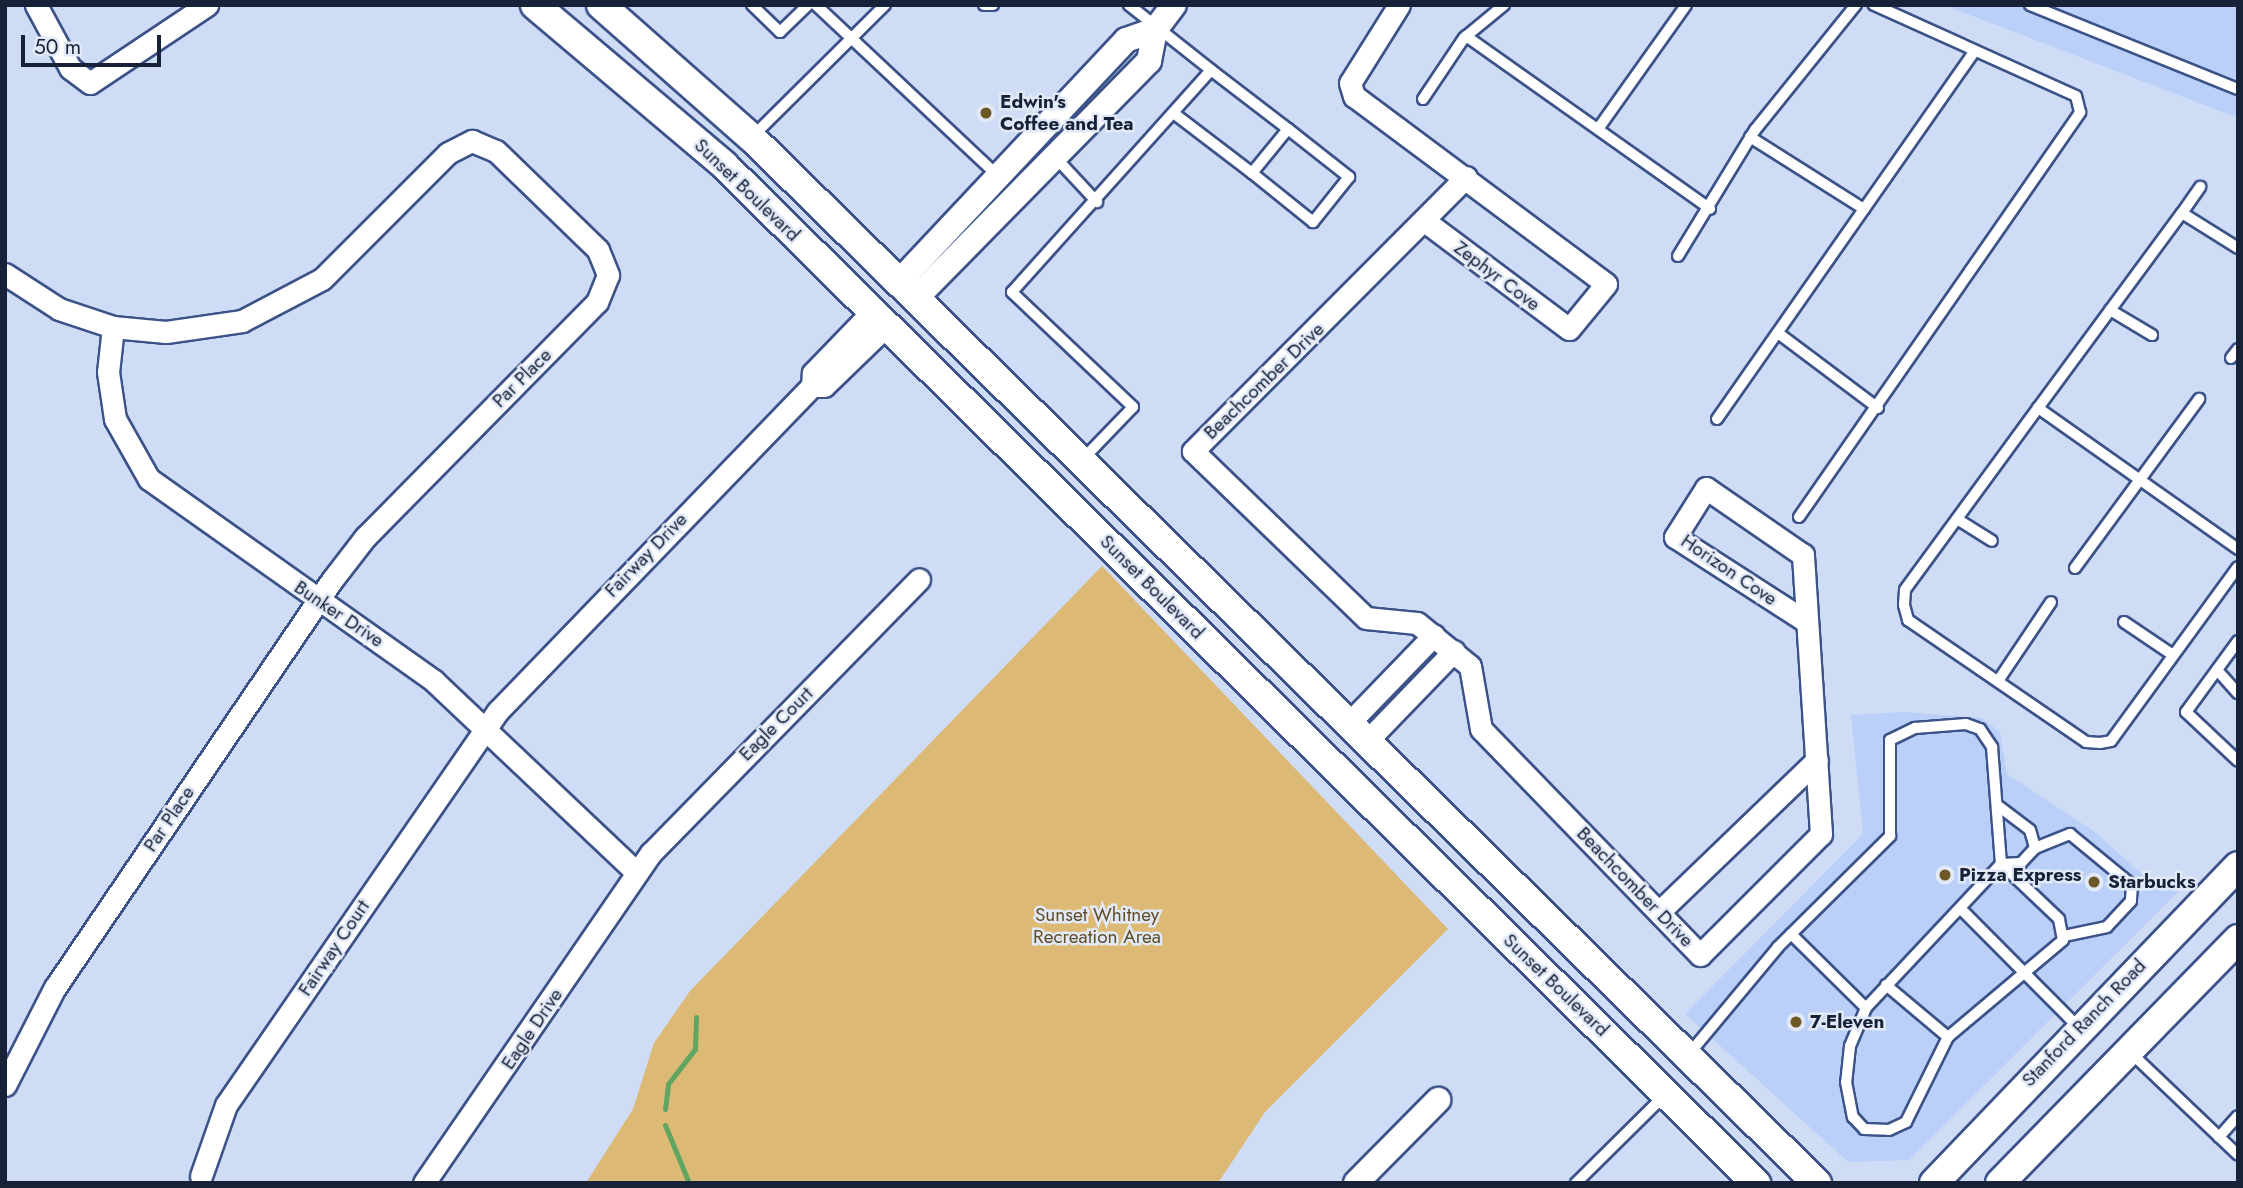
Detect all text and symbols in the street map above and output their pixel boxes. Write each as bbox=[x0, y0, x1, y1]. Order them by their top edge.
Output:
scale bar bbox=[24, 21, 164, 65]
text: 50 m bbox=[34, 32, 81, 62]
place label: Edwin's Coffee and Tea bbox=[1000, 91, 1134, 135]
marker: Edwin's Coffee and Tea bbox=[978, 105, 994, 121]
street label: Sunset Boulevard bbox=[690, 134, 804, 246]
street label: Zephyr Cove bbox=[1449, 236, 1545, 316]
street label: Beachcomber Drive bbox=[1199, 318, 1329, 444]
street label: Par Place bbox=[488, 344, 556, 412]
street label: Fairway Drive bbox=[600, 508, 692, 602]
street label: Sunset Boulevard bbox=[1095, 530, 1209, 644]
street label: Horizon Cove bbox=[1677, 530, 1781, 610]
street label: Bunker Drive bbox=[290, 576, 388, 652]
street label: Eagle Court bbox=[734, 682, 818, 766]
street label: Par Place bbox=[139, 782, 199, 856]
street label: Beachcomber Drive bbox=[1572, 822, 1698, 952]
place label: Pizza Express bbox=[1959, 864, 2081, 886]
marker: Pizza Express bbox=[1937, 867, 1953, 883]
place label: Starbucks bbox=[2108, 871, 2196, 893]
marker: Starbucks bbox=[2086, 874, 2102, 890]
street label: Fairway Court bbox=[294, 896, 374, 1000]
park label: Sunset Whitney Recreation Area bbox=[1033, 904, 1161, 948]
street label: Sunset Boulevard bbox=[1499, 929, 1613, 1041]
street label: Stanford Ranch Road bbox=[2017, 954, 2151, 1092]
street label: Eagle Drive bbox=[497, 984, 567, 1074]
place label: 7-Eleven bbox=[1810, 1011, 1884, 1033]
marker: 7-Eleven bbox=[1788, 1014, 1804, 1030]

